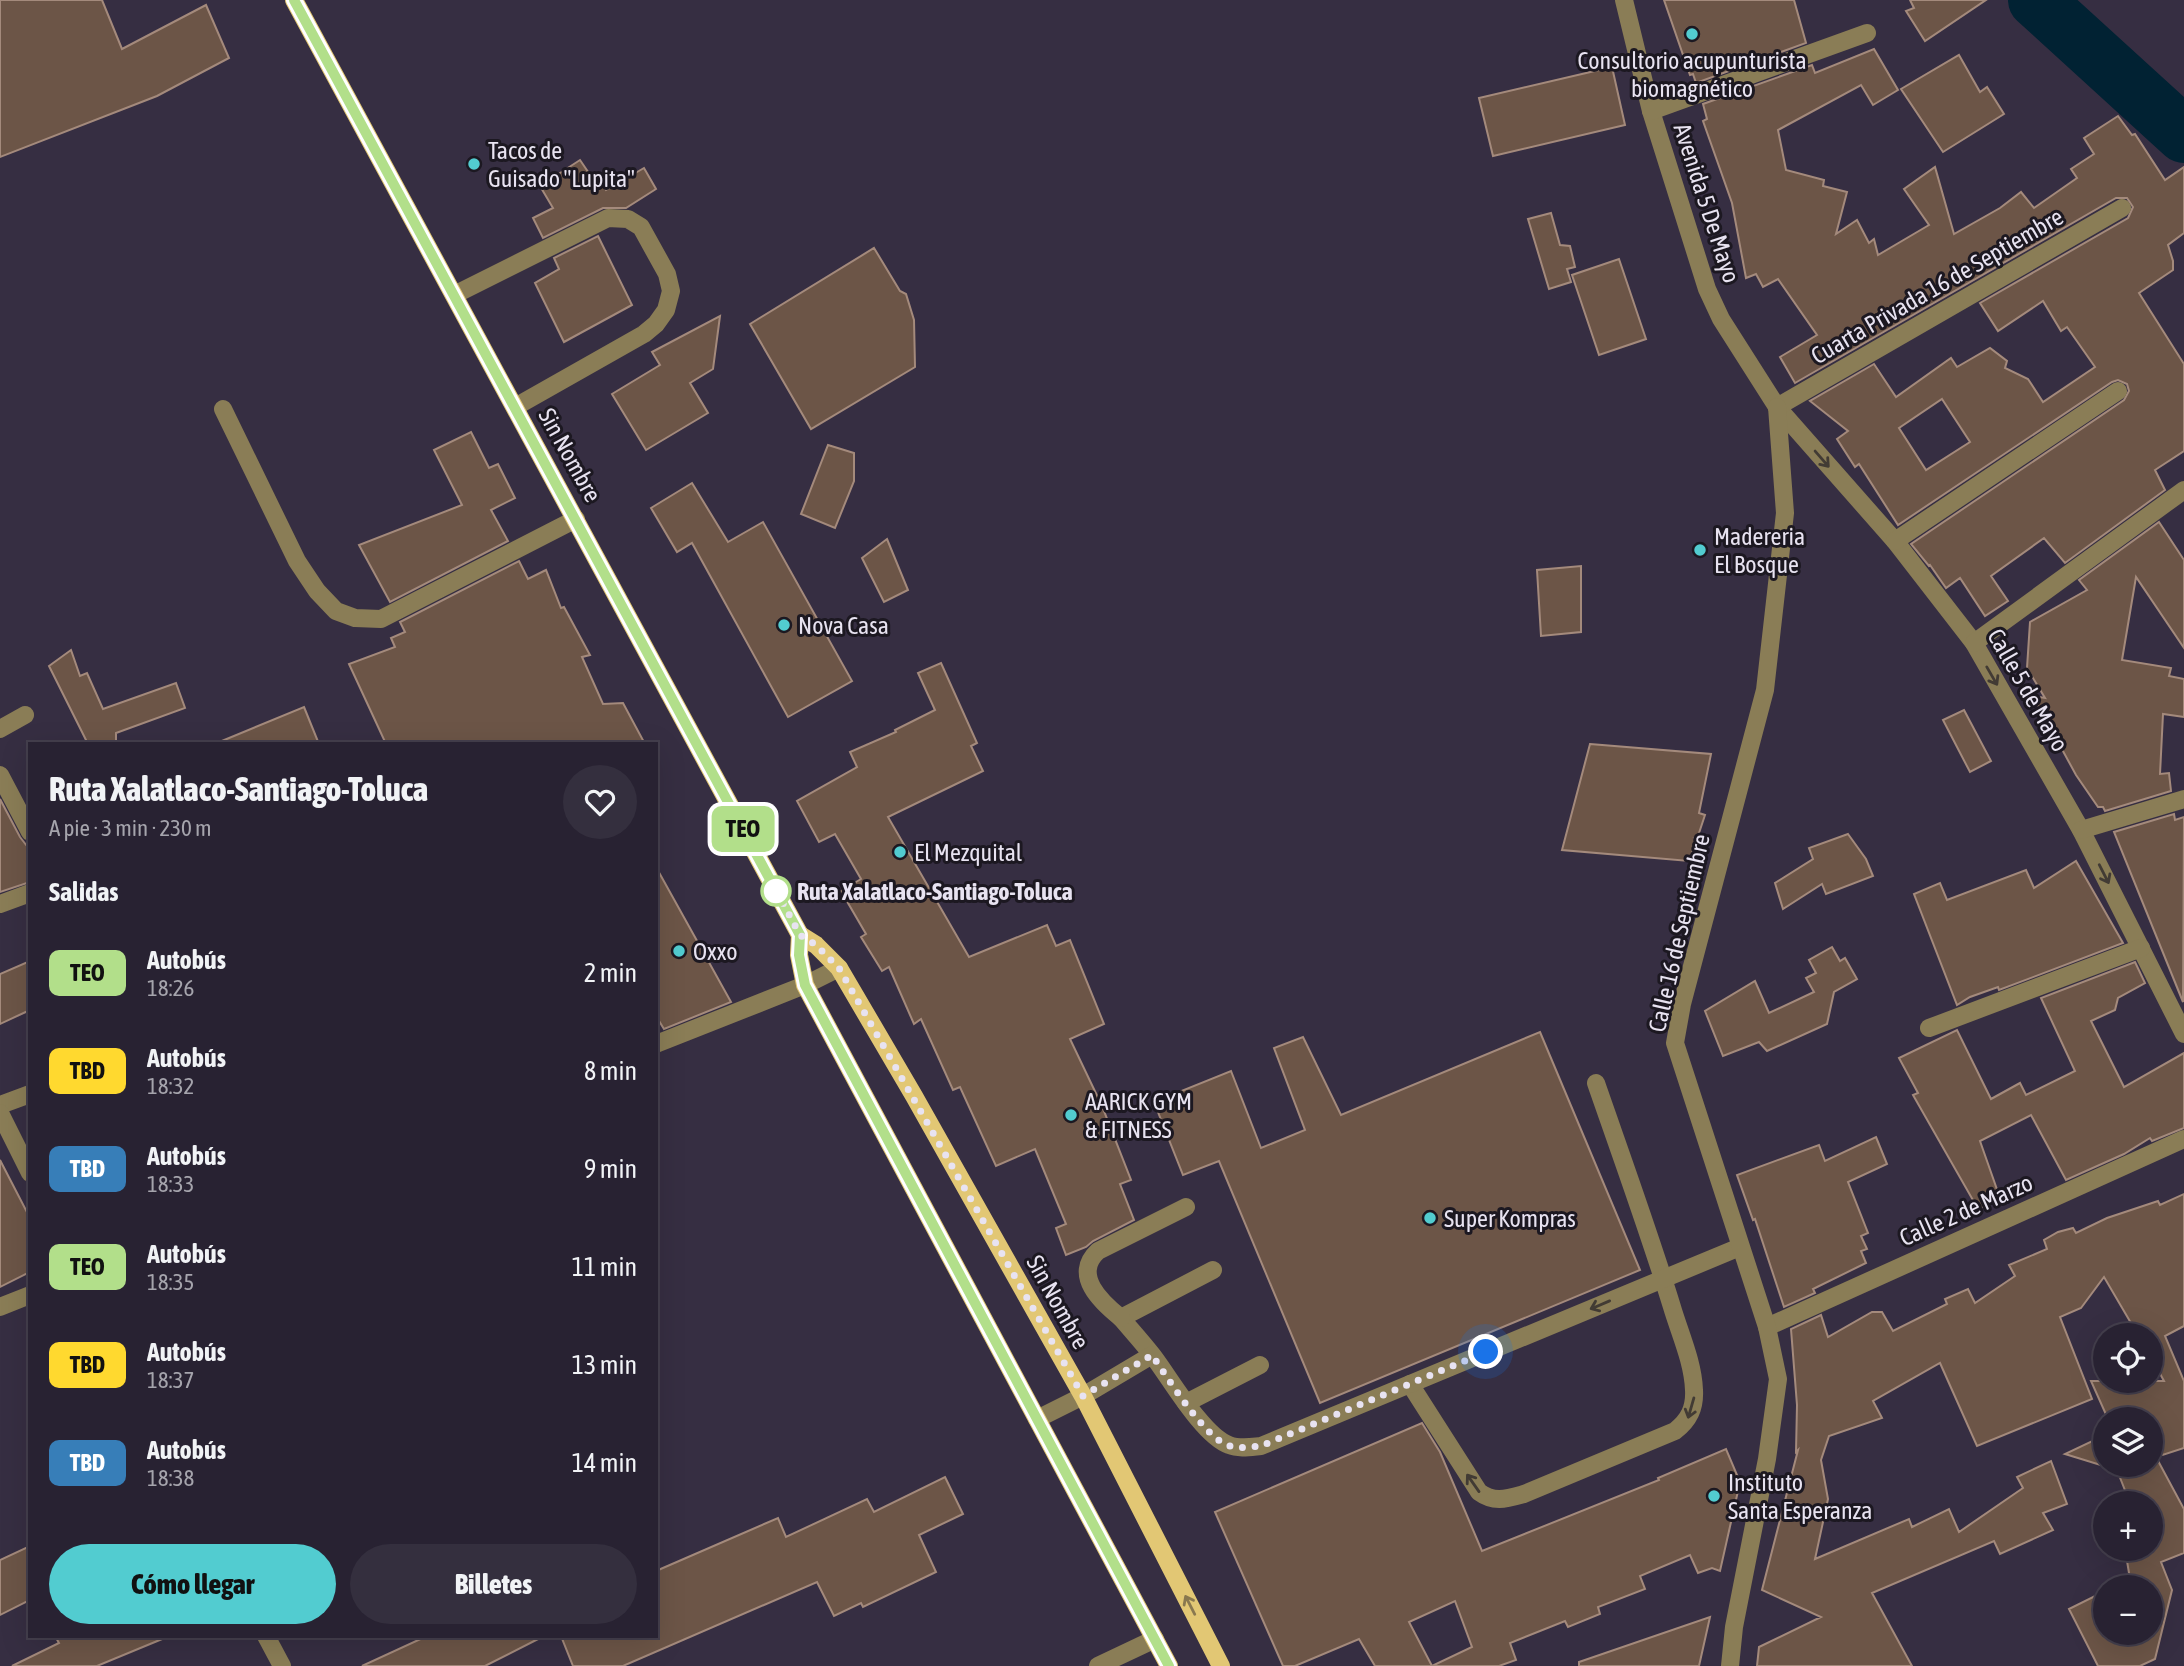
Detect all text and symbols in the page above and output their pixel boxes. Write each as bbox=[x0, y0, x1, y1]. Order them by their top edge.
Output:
marker: Consultorio acupunturista biomagnético bbox=[1684, 26, 1700, 42]
place label: Consultorio acupunturista biomagnético bbox=[1577, 47, 1807, 102]
street label: Avenida 5 De Mayo bbox=[1669, 120, 1745, 286]
place label: Tacos de Guisado "Lupita" bbox=[488, 137, 635, 192]
marker: Tacos de Guisado "Lupita" bbox=[466, 156, 482, 172]
street label: Cuarta Privada 16 de Septiembre bbox=[1806, 203, 2068, 369]
street label: Sin Nombre bbox=[533, 404, 607, 506]
one-way arrow bbox=[1814, 450, 1830, 468]
place label: Madereria El Bosque bbox=[1714, 523, 1805, 578]
marker: Madereria El Bosque bbox=[1692, 542, 1708, 558]
place label: Nova Casa bbox=[798, 612, 889, 639]
marker: Nova Casa bbox=[776, 617, 792, 633]
street label: Calle 5 de Mayo bbox=[1982, 624, 2074, 756]
one-way arrow bbox=[1986, 665, 2000, 685]
button: heart bbox=[563, 765, 637, 839]
text: Ruta Xalatlaco-Santiago-Toluca bbox=[49, 770, 428, 808]
line badge: TEO bbox=[703, 806, 783, 852]
text: A pie · 3 min · 230 m bbox=[49, 815, 212, 841]
text: TEO bbox=[726, 815, 760, 842]
street label: Calle 16 de Septiembre bbox=[1643, 831, 1715, 1035]
place label: El Mezquital bbox=[914, 839, 1023, 866]
marker: El Mezquital bbox=[892, 844, 908, 860]
one-way arrow bbox=[2097, 863, 2111, 884]
marker: Ruta Xalatlaco-Santiago-Toluca bbox=[761, 876, 791, 906]
text: Salidas bbox=[49, 877, 118, 907]
place label: Ruta Xalatlaco-Santiago-Toluca bbox=[797, 878, 1073, 905]
place label: Oxxo bbox=[693, 938, 737, 965]
marker: Oxxo bbox=[671, 943, 687, 959]
text: Autobús bbox=[147, 945, 226, 975]
text: 2 min bbox=[584, 958, 637, 988]
text: TEO bbox=[70, 959, 105, 986]
text: 18:26 bbox=[147, 975, 194, 1001]
text: Autobús bbox=[147, 1043, 226, 1073]
text: 8 min bbox=[584, 1056, 637, 1086]
text: TBD bbox=[70, 1057, 105, 1084]
text: 18:32 bbox=[147, 1073, 194, 1099]
place label: AARICK GYM & FITNESS bbox=[1085, 1088, 1192, 1143]
marker: AARICK GYM & FITNESS bbox=[1063, 1107, 1079, 1123]
text: Autobús bbox=[147, 1141, 226, 1171]
text: 9 min bbox=[584, 1154, 637, 1184]
text: TBD bbox=[70, 1155, 105, 1182]
street label: Calle 2 de Marzo bbox=[1895, 1169, 2037, 1251]
text: 18:33 bbox=[147, 1171, 194, 1197]
place label: Super Kompras bbox=[1444, 1205, 1576, 1232]
marker: Super Kompras bbox=[1422, 1210, 1438, 1226]
text: Autobús bbox=[147, 1239, 226, 1269]
street label: Sin Nombre bbox=[1021, 1251, 1095, 1353]
text: 11 min bbox=[572, 1252, 637, 1282]
text: TEO bbox=[70, 1253, 105, 1280]
text: 18:35 bbox=[147, 1269, 194, 1295]
one-way arrow bbox=[1590, 1299, 1612, 1312]
map controls bbox=[2093, 1323, 2163, 1645]
button: locate bbox=[2093, 1323, 2163, 1393]
your location bbox=[1468, 1334, 1503, 1369]
text: Autobús bbox=[147, 1337, 226, 1367]
text: 13 min bbox=[572, 1350, 637, 1380]
text: TBD bbox=[70, 1351, 105, 1378]
text: 18:37 bbox=[147, 1367, 194, 1393]
one-way arrow bbox=[1684, 1396, 1697, 1418]
button: layers bbox=[2093, 1407, 2163, 1477]
text: Autobús bbox=[147, 1435, 226, 1465]
text: 14 min bbox=[572, 1448, 637, 1478]
text: TBD bbox=[70, 1449, 105, 1476]
text: 18:38 bbox=[147, 1465, 194, 1491]
place label: Instituto Santa Esperanza bbox=[1728, 1469, 1872, 1524]
one-way arrow bbox=[1466, 1474, 1480, 1493]
marker: Instituto Santa Esperanza bbox=[1706, 1488, 1722, 1504]
button: + bbox=[2093, 1491, 2163, 1561]
button: Cómo llegar bbox=[49, 1544, 336, 1624]
button: Billetes bbox=[350, 1544, 637, 1624]
button: − bbox=[2093, 1575, 2163, 1645]
one-way arrow bbox=[1183, 1595, 1197, 1616]

